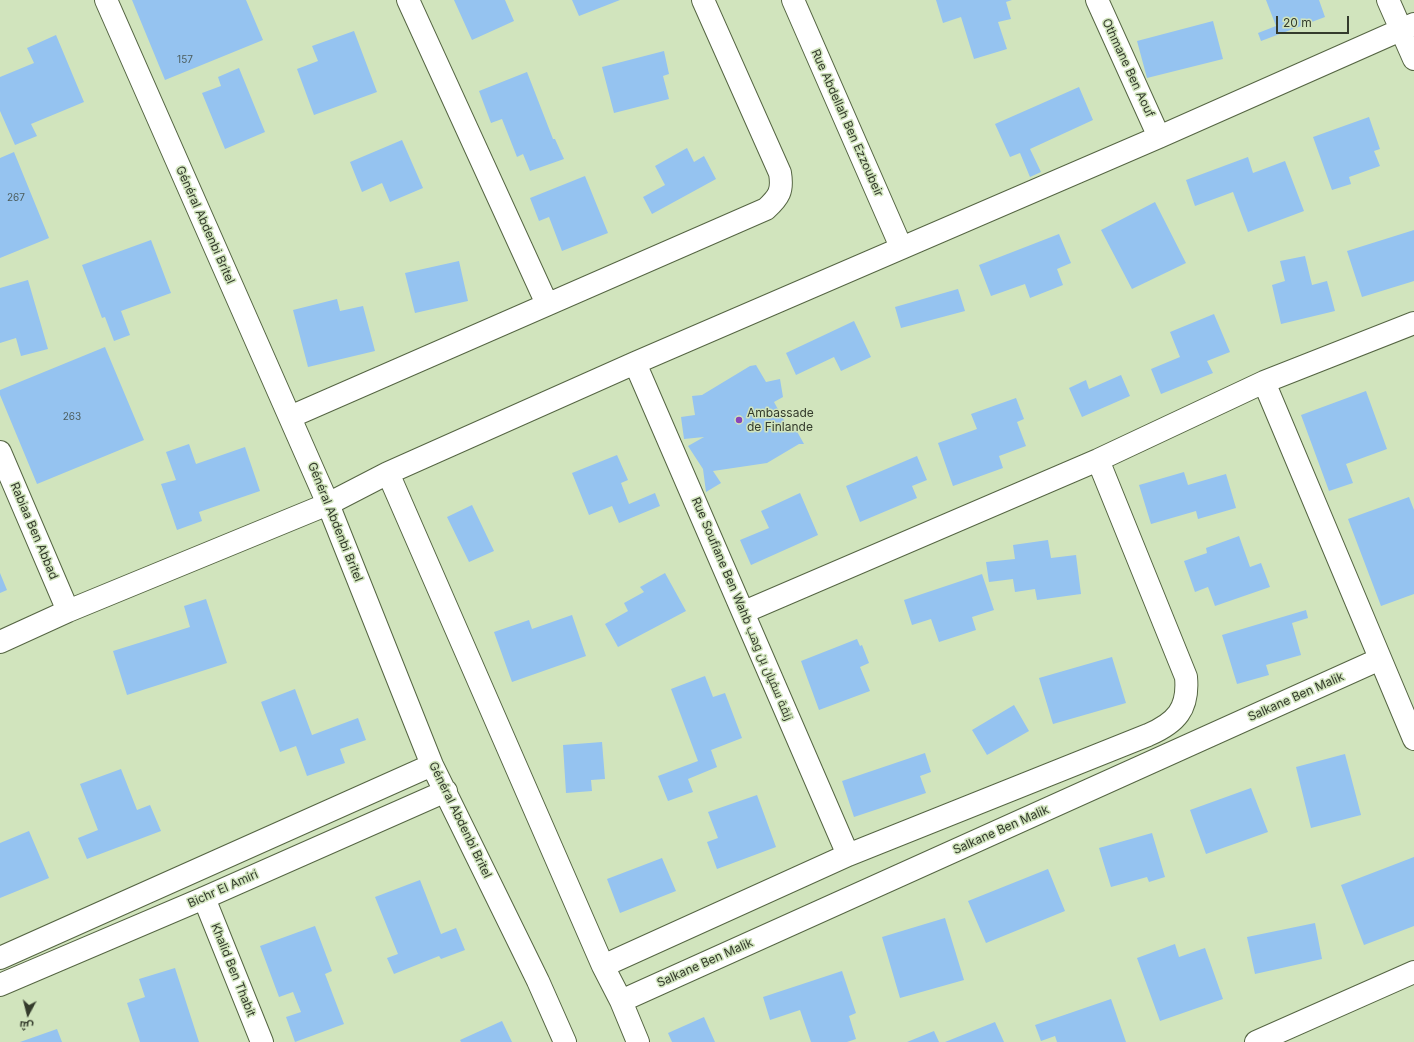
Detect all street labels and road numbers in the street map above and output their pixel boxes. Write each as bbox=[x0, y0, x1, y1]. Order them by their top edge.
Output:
street label: Othmane Ben Aouf bbox=[1099, 16, 1157, 120]
street label: Rue Abdellah Ben Ezzoubeir bbox=[808, 47, 886, 199]
street label: Général Abdenbi Britel bbox=[173, 164, 237, 286]
street label: Général Abdenbi Britel bbox=[304, 460, 366, 584]
street label: Rabiaa Ben Abbad bbox=[7, 480, 61, 582]
street label: Rue Soufiane Ben Wahb زنقة سفيان بن وهب bbox=[688, 495, 796, 723]
street label: Salkane Ben Malik bbox=[1246, 669, 1346, 725]
street label: Général Abdenbi Britel bbox=[426, 760, 494, 880]
street label: Salkane Ben Malik bbox=[951, 802, 1051, 858]
street label: Bichr El Amiri bbox=[186, 867, 260, 911]
street label: Khalid Ben Thabit bbox=[208, 921, 258, 1019]
street label: Salkane Ben Malik bbox=[655, 935, 755, 991]

